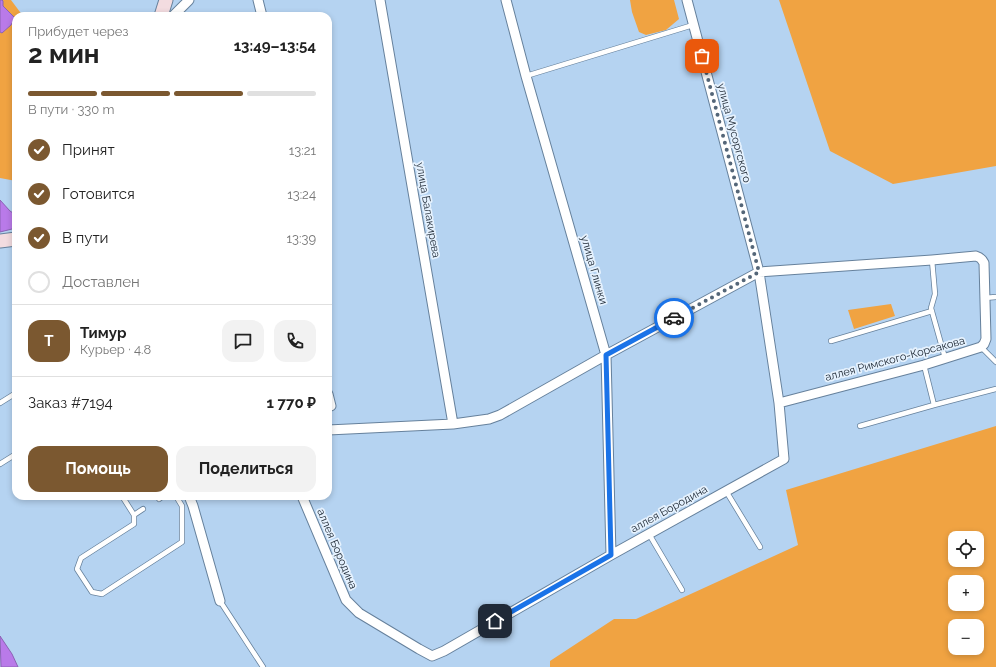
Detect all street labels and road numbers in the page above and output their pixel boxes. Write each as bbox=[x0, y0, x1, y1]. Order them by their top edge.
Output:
street label: улица Мусоргского bbox=[715, 82, 754, 184]
street label: улица Балакирева bbox=[413, 161, 443, 259]
street label: улица Глинки bbox=[578, 234, 610, 306]
street label: аллея Римского-Корсакова bbox=[824, 334, 966, 384]
street label: аллея Бородина bbox=[628, 483, 710, 535]
street label: аллея Бородина bbox=[314, 507, 360, 591]

